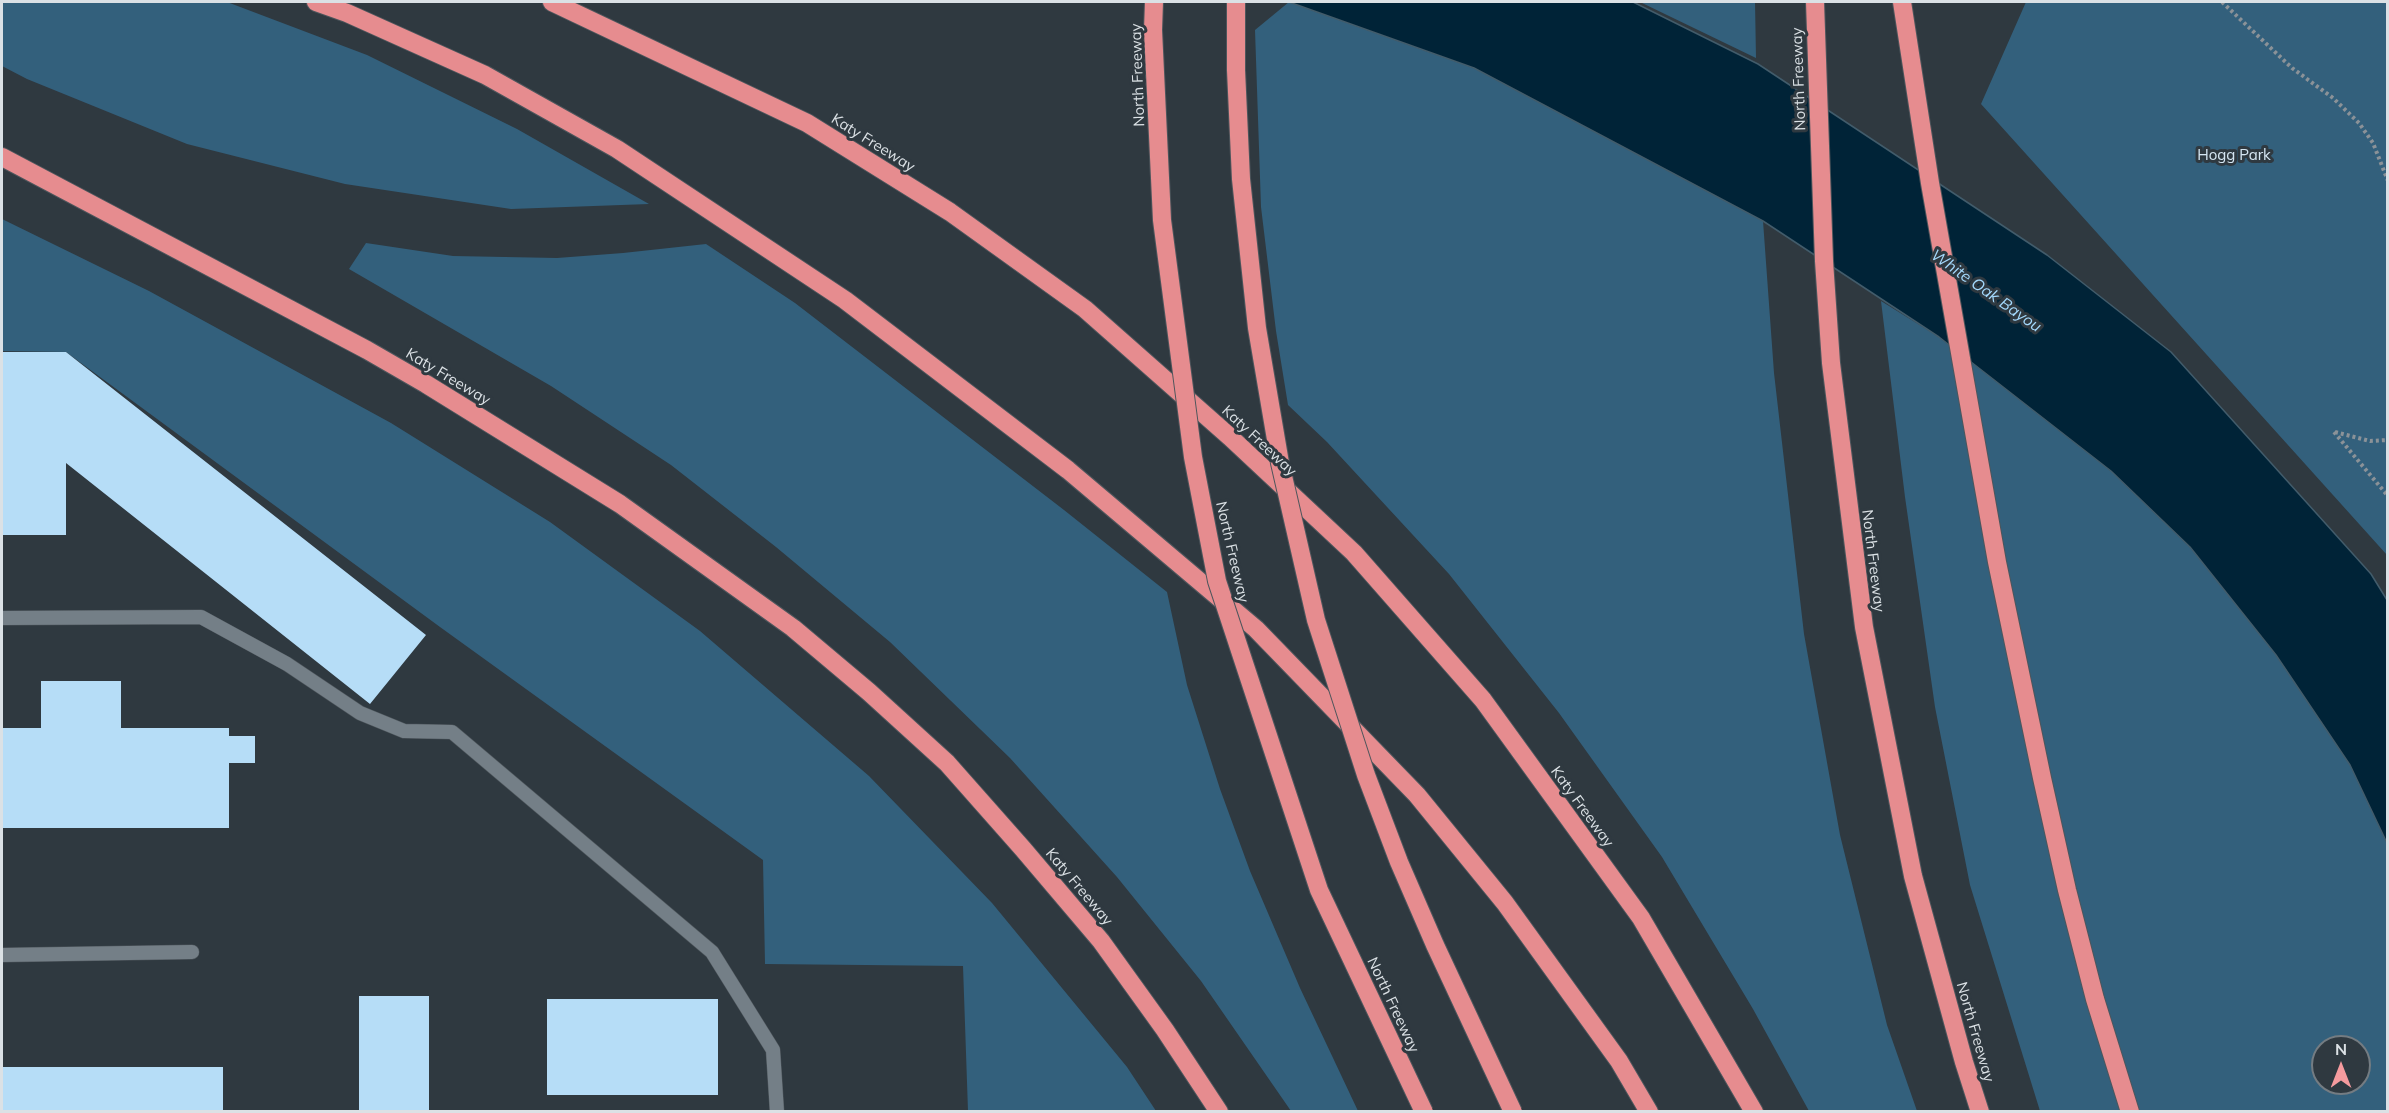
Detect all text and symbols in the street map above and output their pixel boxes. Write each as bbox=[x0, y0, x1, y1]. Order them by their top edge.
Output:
street label: North Freeway bbox=[1127, 23, 1149, 127]
street label: North Freeway bbox=[1788, 27, 1810, 131]
street label: Katy Freeway bbox=[828, 110, 918, 176]
park label: Hogg Park bbox=[2197, 146, 2271, 164]
water label: White Oak Bayou bbox=[1927, 246, 2045, 336]
street label: Katy Freeway bbox=[402, 345, 494, 409]
street label: Katy Freeway bbox=[1218, 402, 1300, 480]
street label: North Freeway bbox=[1212, 500, 1252, 604]
street label: North Freeway bbox=[1858, 509, 1888, 613]
street label: Katy Freeway bbox=[1547, 763, 1617, 851]
street label: Katy Freeway bbox=[1041, 845, 1117, 929]
street label: North Freeway bbox=[1363, 954, 1423, 1056]
street label: North Freeway bbox=[1952, 980, 1998, 1084]
north arrow bbox=[2311, 1035, 2371, 1095]
text: N bbox=[2335, 1039, 2347, 1059]

